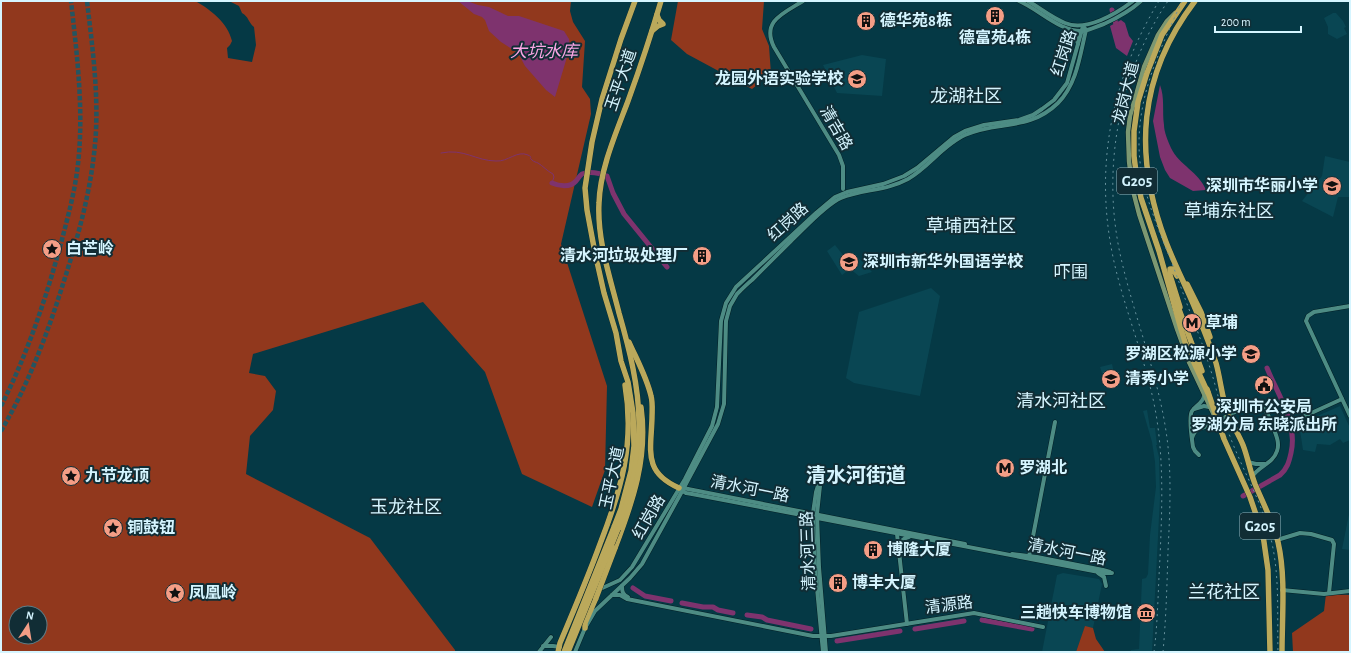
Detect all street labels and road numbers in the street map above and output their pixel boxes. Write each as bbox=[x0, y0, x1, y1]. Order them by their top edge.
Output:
street label: 红岗路 bbox=[1048, 27, 1079, 78]
street label: 玉平大道 bbox=[602, 47, 639, 113]
street label: 龙岗大道 bbox=[1110, 60, 1142, 126]
street label: 清吉路 bbox=[817, 103, 856, 153]
road number: G205 bbox=[1117, 168, 1157, 194]
street label: 红岗路 bbox=[764, 199, 811, 244]
street label: 玉平大道 bbox=[597, 445, 626, 511]
street label: 清水河一路 bbox=[709, 473, 791, 504]
street label: 红岗路 bbox=[629, 492, 668, 542]
street label: 清水河三路 bbox=[798, 511, 817, 591]
road number: G205 bbox=[1240, 513, 1280, 539]
street label: 清水河一路 bbox=[1026, 536, 1108, 567]
street label: 清源路 bbox=[924, 593, 974, 616]

